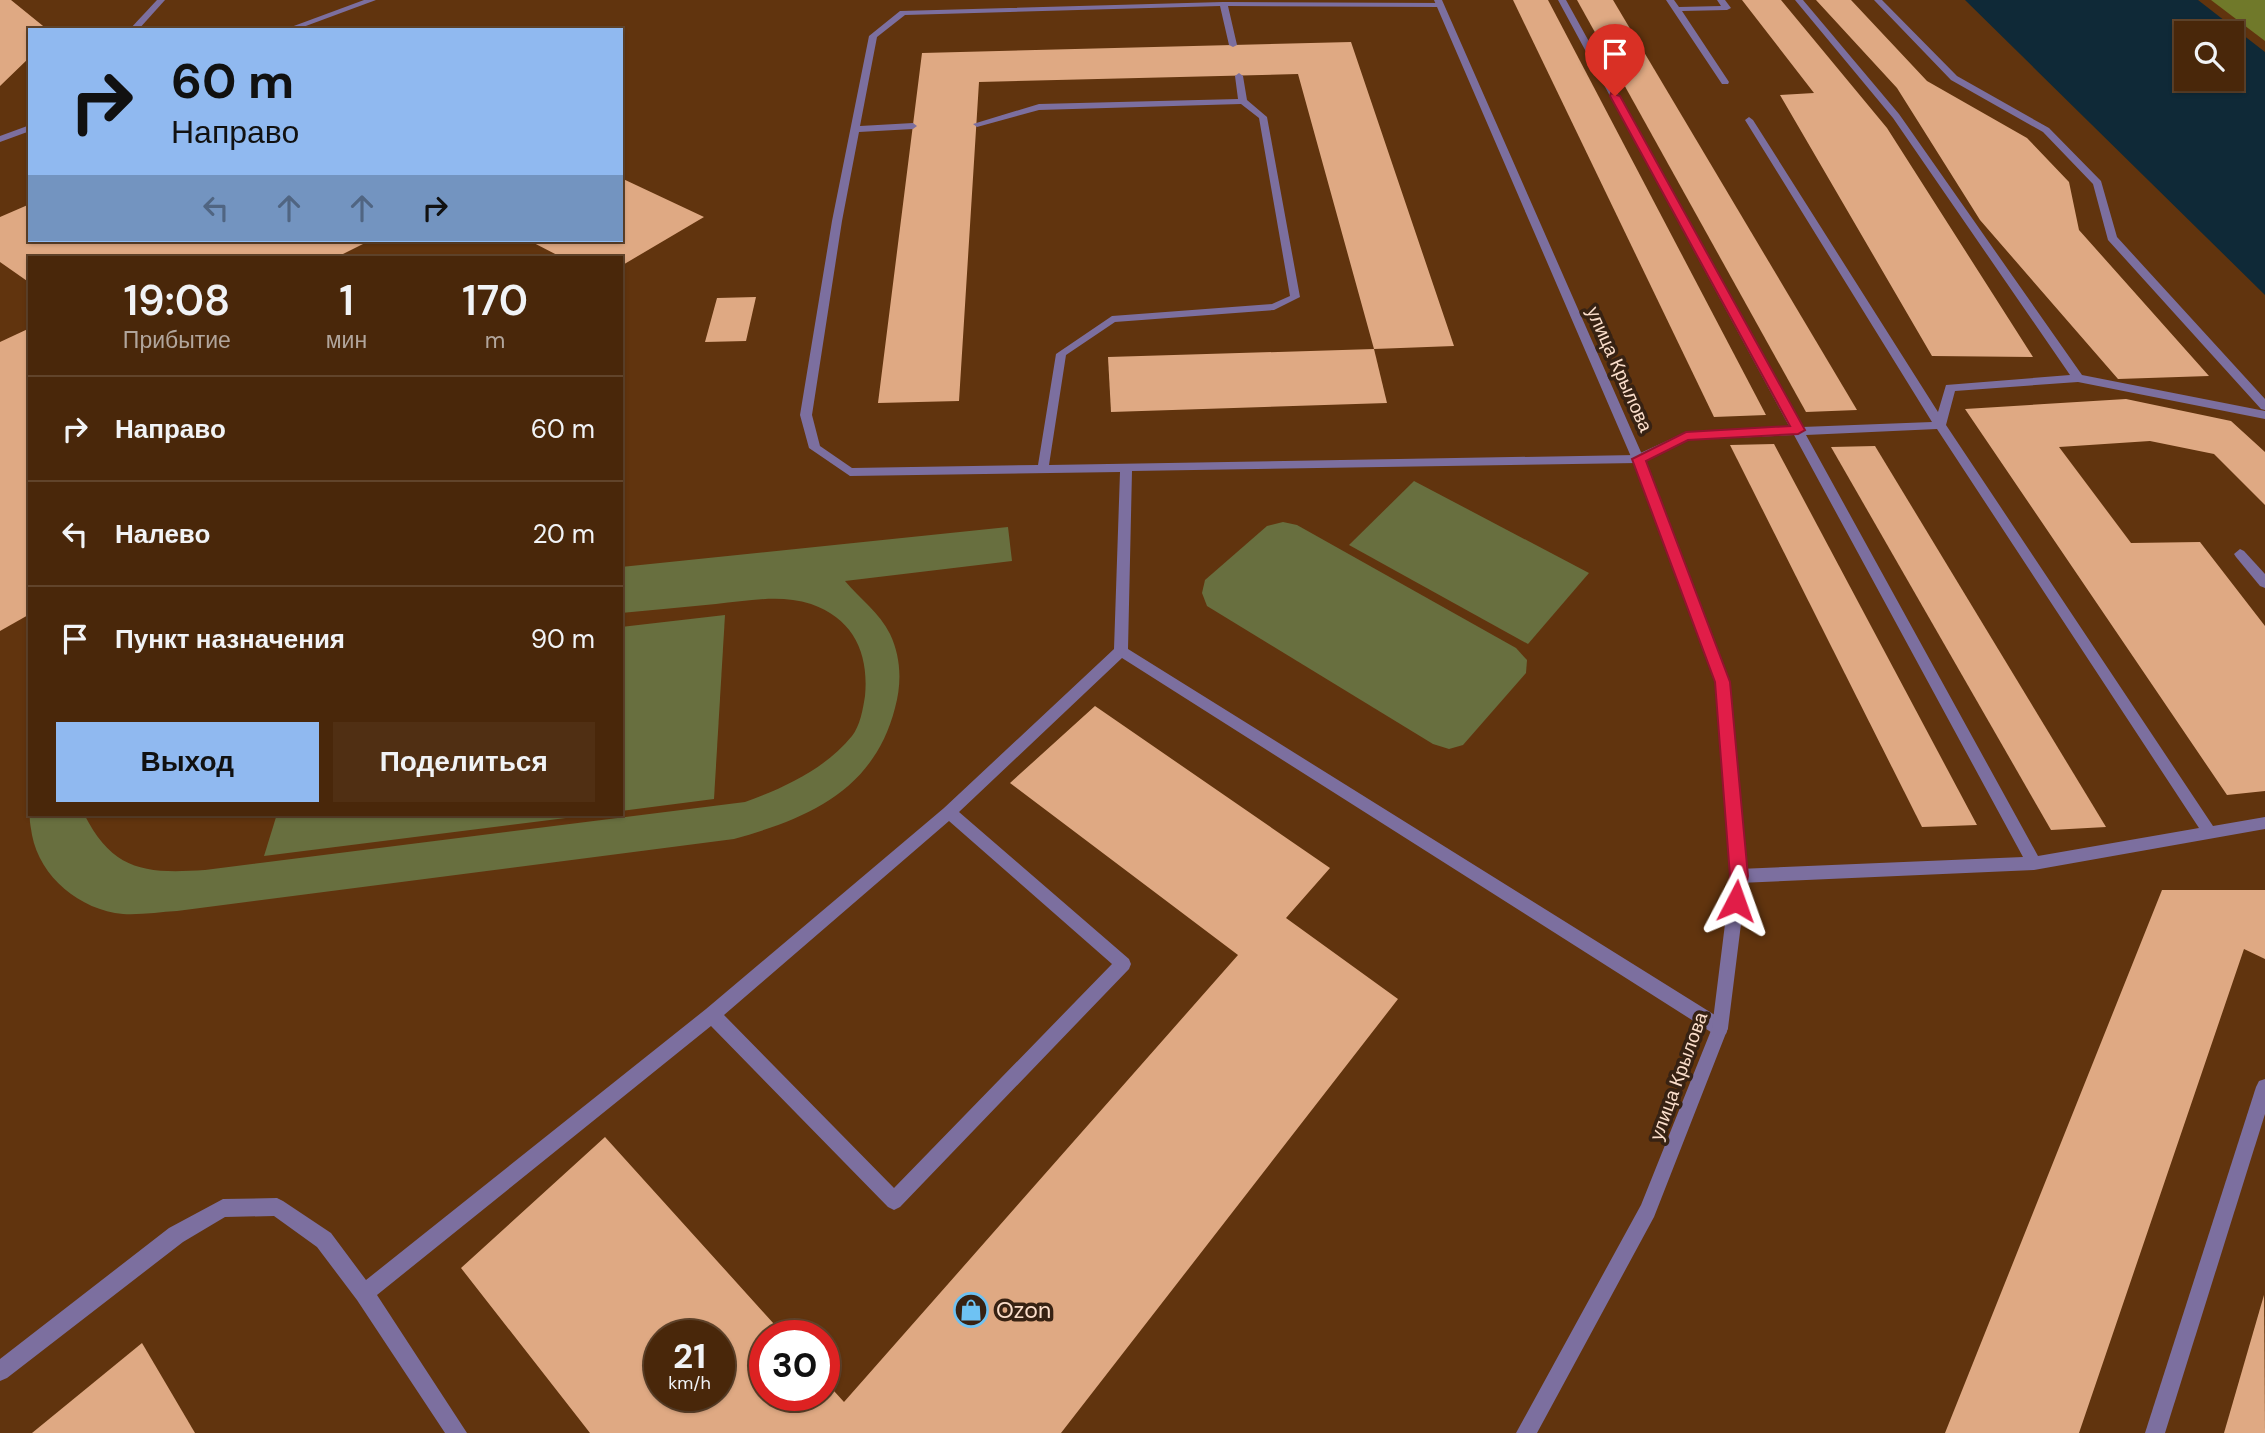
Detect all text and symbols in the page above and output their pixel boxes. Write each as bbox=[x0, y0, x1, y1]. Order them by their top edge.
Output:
map controls bbox=[2174, 21, 2244, 91]
button: search bbox=[2174, 21, 2244, 91]
pin bbox=[1585, 24, 1645, 96]
icon: arrive bbox=[1596, 35, 1634, 73]
text: 60 m bbox=[171, 49, 294, 113]
icon: right bbox=[56, 56, 147, 147]
text: Направо bbox=[171, 111, 299, 153]
icon: left bbox=[197, 189, 235, 227]
icon: ahead bbox=[270, 189, 308, 227]
icon: ahead bbox=[343, 189, 381, 227]
icon: right bbox=[416, 189, 454, 227]
text: 19:08 bbox=[123, 273, 230, 328]
text: 1 bbox=[339, 273, 354, 328]
text: 170 bbox=[462, 273, 528, 328]
street label: улица Крылова bbox=[1581, 303, 1659, 436]
text: Прибытие bbox=[123, 325, 231, 355]
text: мин bbox=[326, 325, 367, 355]
text: m bbox=[485, 325, 505, 355]
icon: right bbox=[56, 410, 94, 448]
text: Направо bbox=[115, 412, 226, 446]
text: 60 m bbox=[531, 412, 595, 446]
icon: left bbox=[56, 515, 94, 553]
text: Налево bbox=[115, 517, 210, 551]
text: 20 m bbox=[532, 517, 595, 551]
icon: arrive bbox=[56, 620, 94, 658]
text: Пункт назначения bbox=[115, 622, 345, 656]
text: 90 m bbox=[531, 622, 595, 656]
button: Выход bbox=[56, 722, 319, 802]
button: Поделиться bbox=[333, 722, 595, 802]
position arrow bbox=[1699, 864, 1773, 938]
street label: улица Крылова bbox=[1644, 1008, 1713, 1144]
shop icon: Ozon bbox=[952, 1291, 990, 1329]
place label: Ozon bbox=[996, 1295, 1051, 1325]
speed limit sign: 30 bbox=[749, 1320, 840, 1411]
text: 21 bbox=[673, 1333, 706, 1379]
text: km/h bbox=[668, 1371, 711, 1395]

